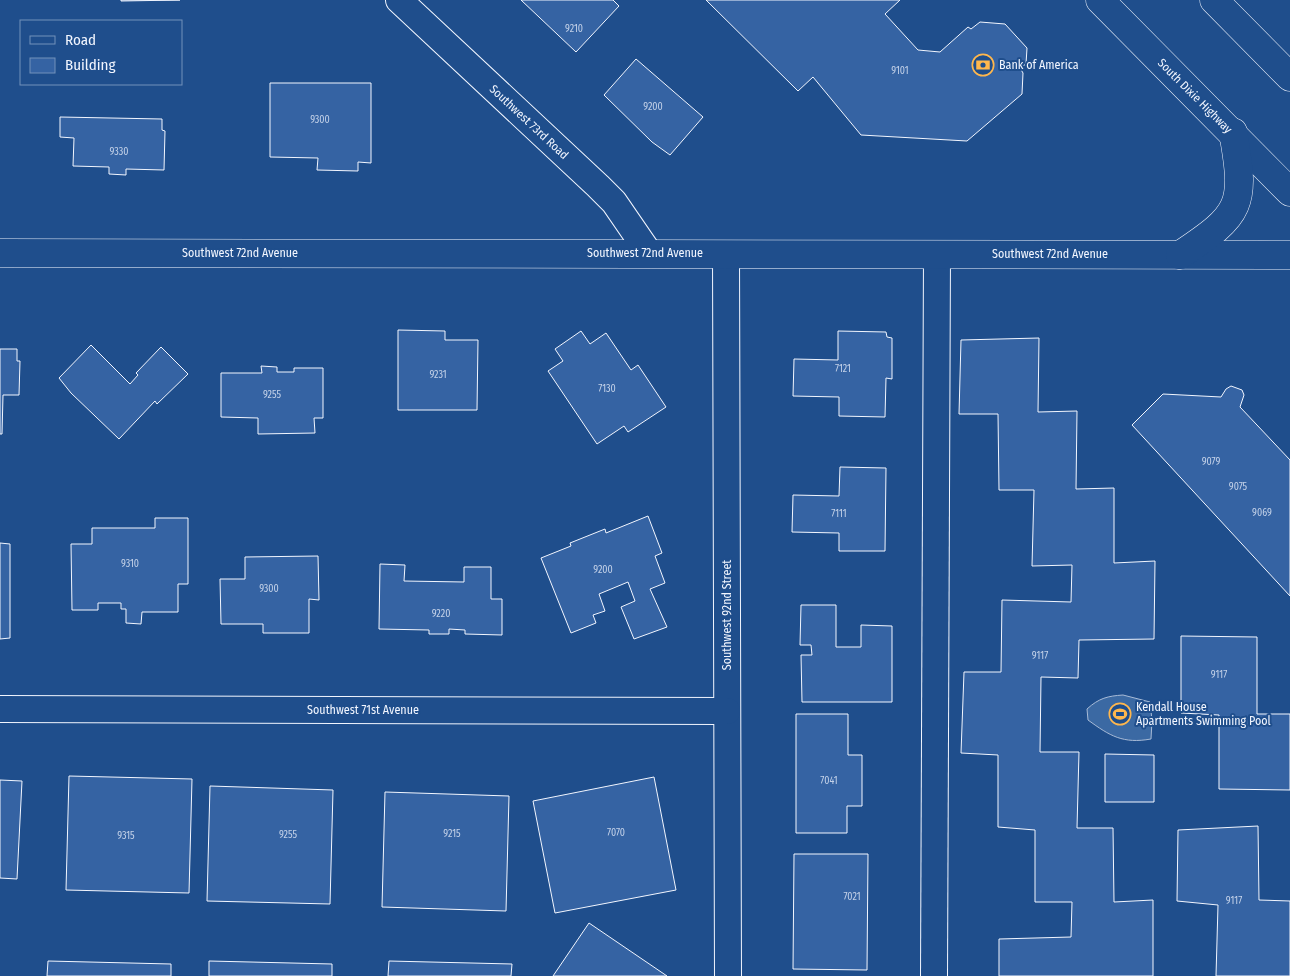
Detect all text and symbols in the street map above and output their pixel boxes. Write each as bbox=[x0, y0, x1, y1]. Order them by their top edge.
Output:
legend bbox=[20, 20, 182, 85]
house number: 9210 bbox=[565, 23, 583, 35]
text: Road bbox=[65, 31, 96, 49]
bank icon: Bank of America bbox=[971, 53, 995, 77]
text: Building bbox=[65, 56, 116, 74]
street label: South Dixie Highway bbox=[1155, 56, 1236, 137]
place label: Bank of America bbox=[999, 58, 1079, 72]
house number: 9101 bbox=[891, 65, 909, 77]
street label: Southwest 73rd Road bbox=[487, 82, 571, 162]
house number: 9200 bbox=[643, 101, 663, 113]
house number: 9300 bbox=[310, 114, 330, 126]
house number: 9330 bbox=[110, 146, 128, 158]
street label: Southwest 72nd Avenue bbox=[182, 246, 298, 260]
street label: Southwest 72nd Avenue bbox=[587, 246, 703, 260]
street label: Southwest 72nd Avenue bbox=[992, 247, 1108, 261]
house number: 7121 bbox=[835, 363, 851, 375]
house number: 9231 bbox=[429, 369, 447, 381]
house number: 7130 bbox=[598, 383, 616, 395]
house number: 9255 bbox=[263, 389, 282, 401]
house number: 9079 bbox=[1202, 456, 1220, 468]
house number: 9075 bbox=[1229, 481, 1248, 493]
house number: 9069 bbox=[1252, 507, 1272, 519]
house number: 7111 bbox=[831, 508, 847, 520]
house number: 9310 bbox=[121, 558, 139, 570]
street label: Southwest 92nd Street bbox=[720, 560, 734, 670]
house number: 9200 bbox=[593, 564, 613, 576]
house number: 9300 bbox=[259, 583, 279, 595]
house number: 9220 bbox=[432, 608, 450, 620]
house number: 9117 bbox=[1032, 650, 1048, 662]
house number: 9117 bbox=[1211, 669, 1227, 681]
place label: Kendall House Apartments Swimming Pool bbox=[1136, 700, 1271, 728]
sports icon: Kendall House Apartments Swimming Pool bbox=[1108, 702, 1132, 726]
street label: Southwest 71st Avenue bbox=[307, 703, 419, 717]
house number: 7041 bbox=[820, 775, 838, 787]
house number: 7070 bbox=[607, 827, 625, 839]
house number: 9215 bbox=[443, 828, 461, 840]
house number: 9255 bbox=[279, 829, 298, 841]
house number: 9315 bbox=[117, 830, 135, 842]
house number: 7021 bbox=[843, 891, 861, 903]
house number: 9117 bbox=[1226, 895, 1242, 907]

